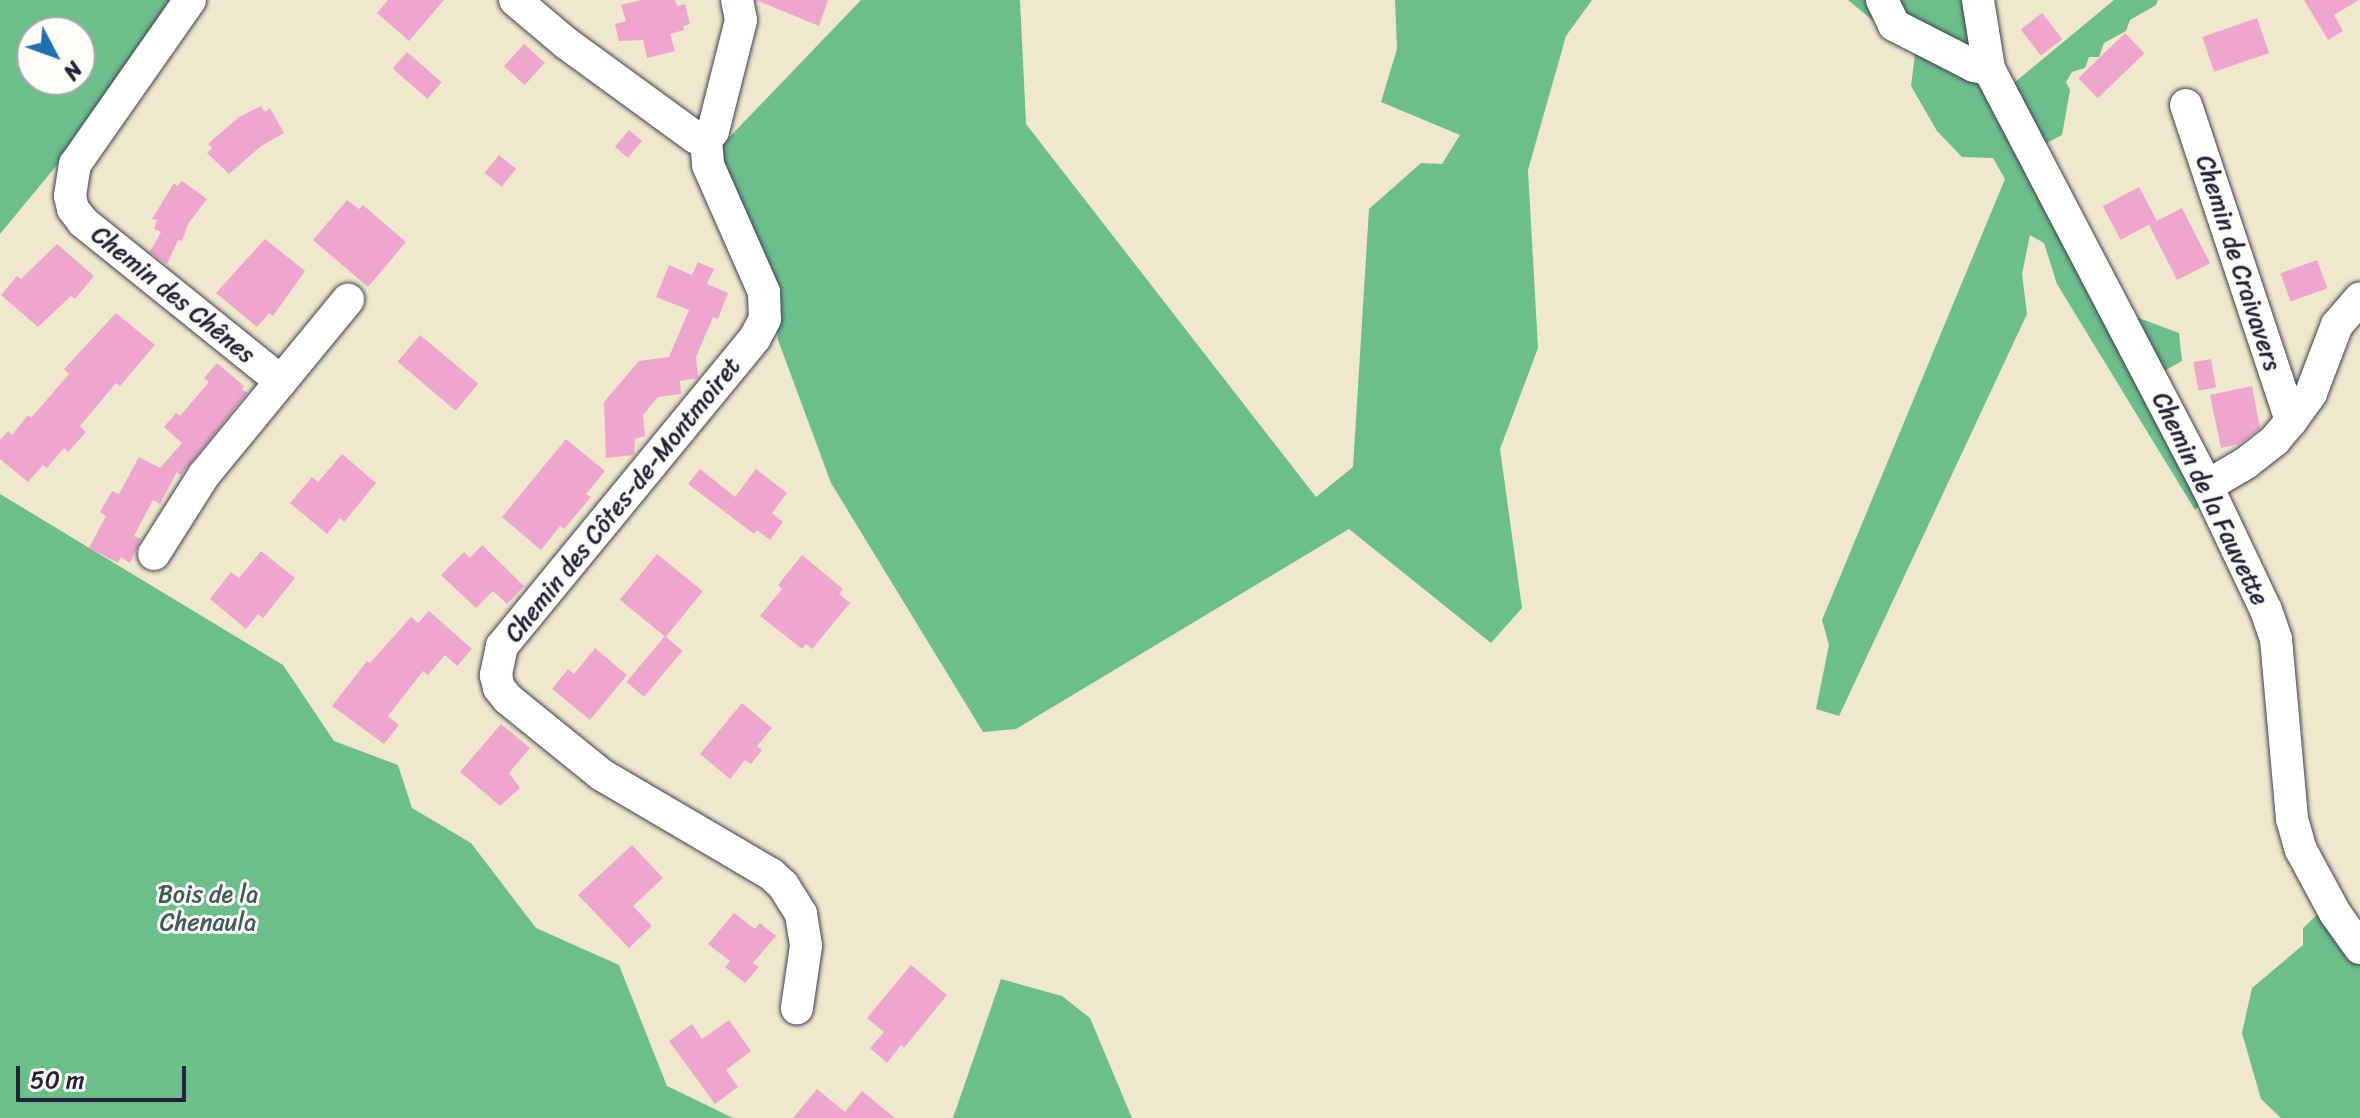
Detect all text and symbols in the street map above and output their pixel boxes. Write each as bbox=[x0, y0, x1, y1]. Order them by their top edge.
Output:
north arrow bbox=[16, 16, 96, 96]
text: N bbox=[53, 52, 93, 89]
street label: Chemin de Craivavers bbox=[2189, 151, 2287, 375]
street label: Chemin des Chênes bbox=[86, 220, 260, 370]
street label: Chemin des Côtes-de-Montmoiret bbox=[499, 352, 747, 648]
street label: Chemin de la Fauvette bbox=[2146, 388, 2274, 610]
park label: Bois de la Chenaula bbox=[157, 881, 259, 937]
scale bar bbox=[20, 1050, 190, 1100]
text: 50 m bbox=[30, 1059, 85, 1101]

